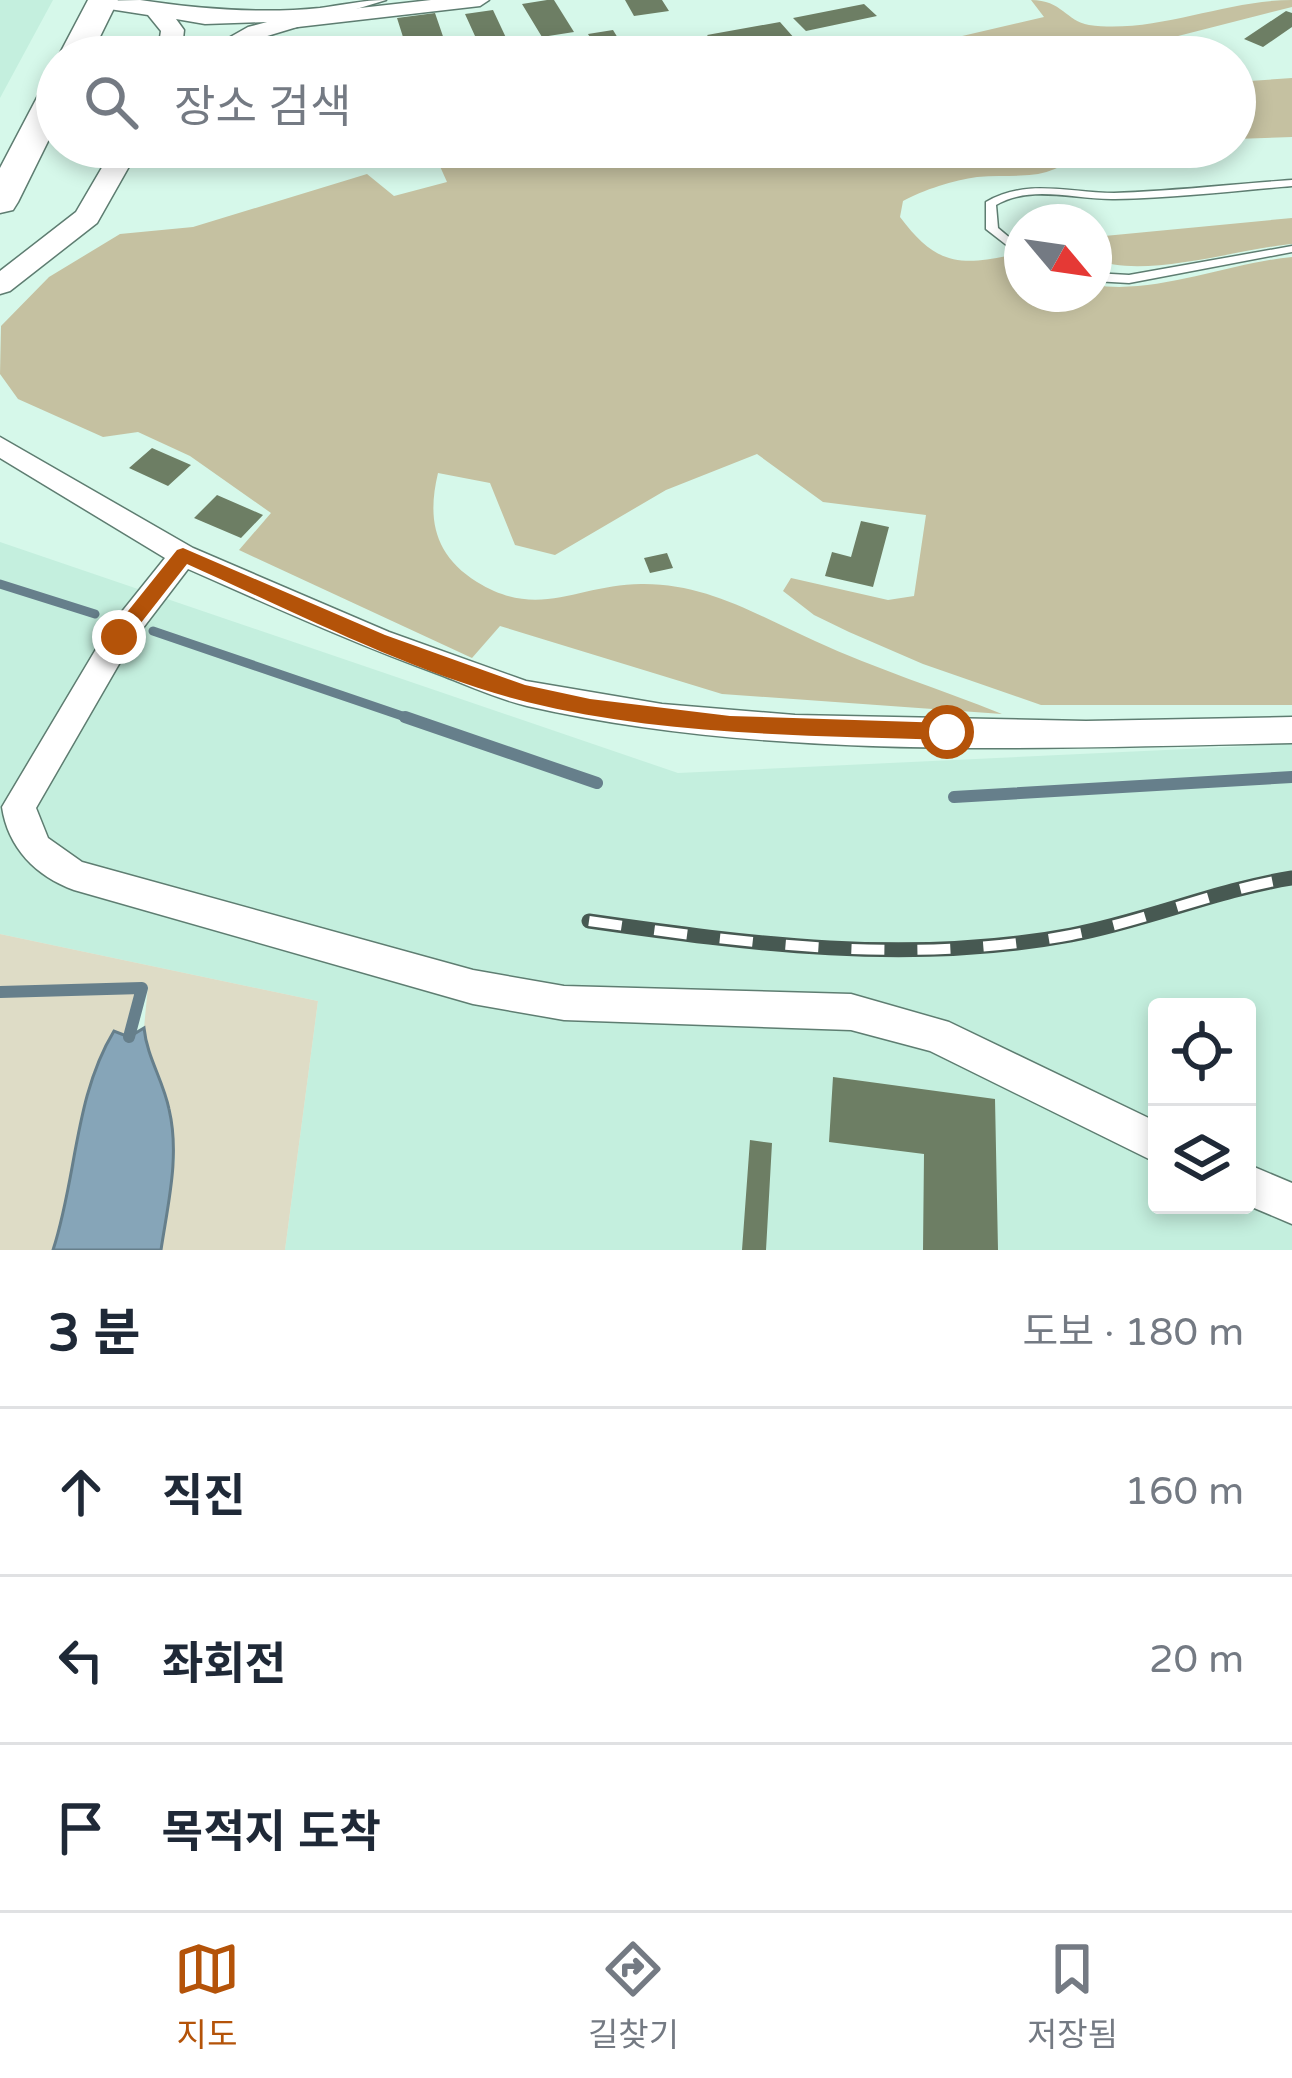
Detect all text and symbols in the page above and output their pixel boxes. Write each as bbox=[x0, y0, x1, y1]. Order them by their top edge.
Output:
search box bbox=[36, 36, 1256, 168]
icon: search bbox=[78, 69, 144, 135]
text: 장소 검색 bbox=[174, 81, 351, 135]
north arrow bbox=[1004, 204, 1112, 312]
route end bbox=[92, 610, 146, 664]
route start bbox=[920, 705, 974, 759]
map controls bbox=[1148, 998, 1256, 1214]
button: locate bbox=[1148, 998, 1256, 1106]
button: layers bbox=[1148, 1106, 1256, 1214]
text: 3 분 bbox=[48, 1303, 140, 1365]
text: 도보 · 180 m bbox=[1022, 1309, 1244, 1356]
icon: ahead bbox=[48, 1459, 114, 1525]
text: 160 m bbox=[1125, 1468, 1244, 1515]
text: 직진 bbox=[162, 1470, 245, 1524]
icon: left bbox=[48, 1627, 114, 1693]
text: 20 m bbox=[1149, 1636, 1244, 1683]
text: 좌회전 bbox=[162, 1638, 286, 1692]
icon: arrive bbox=[48, 1795, 114, 1861]
text: 목적지 도착 bbox=[162, 1806, 381, 1860]
tab: 지도 bbox=[174, 1936, 240, 2056]
tab: 길찾기 bbox=[588, 1936, 679, 2056]
tab: 저장됨 bbox=[1027, 1936, 1118, 2056]

